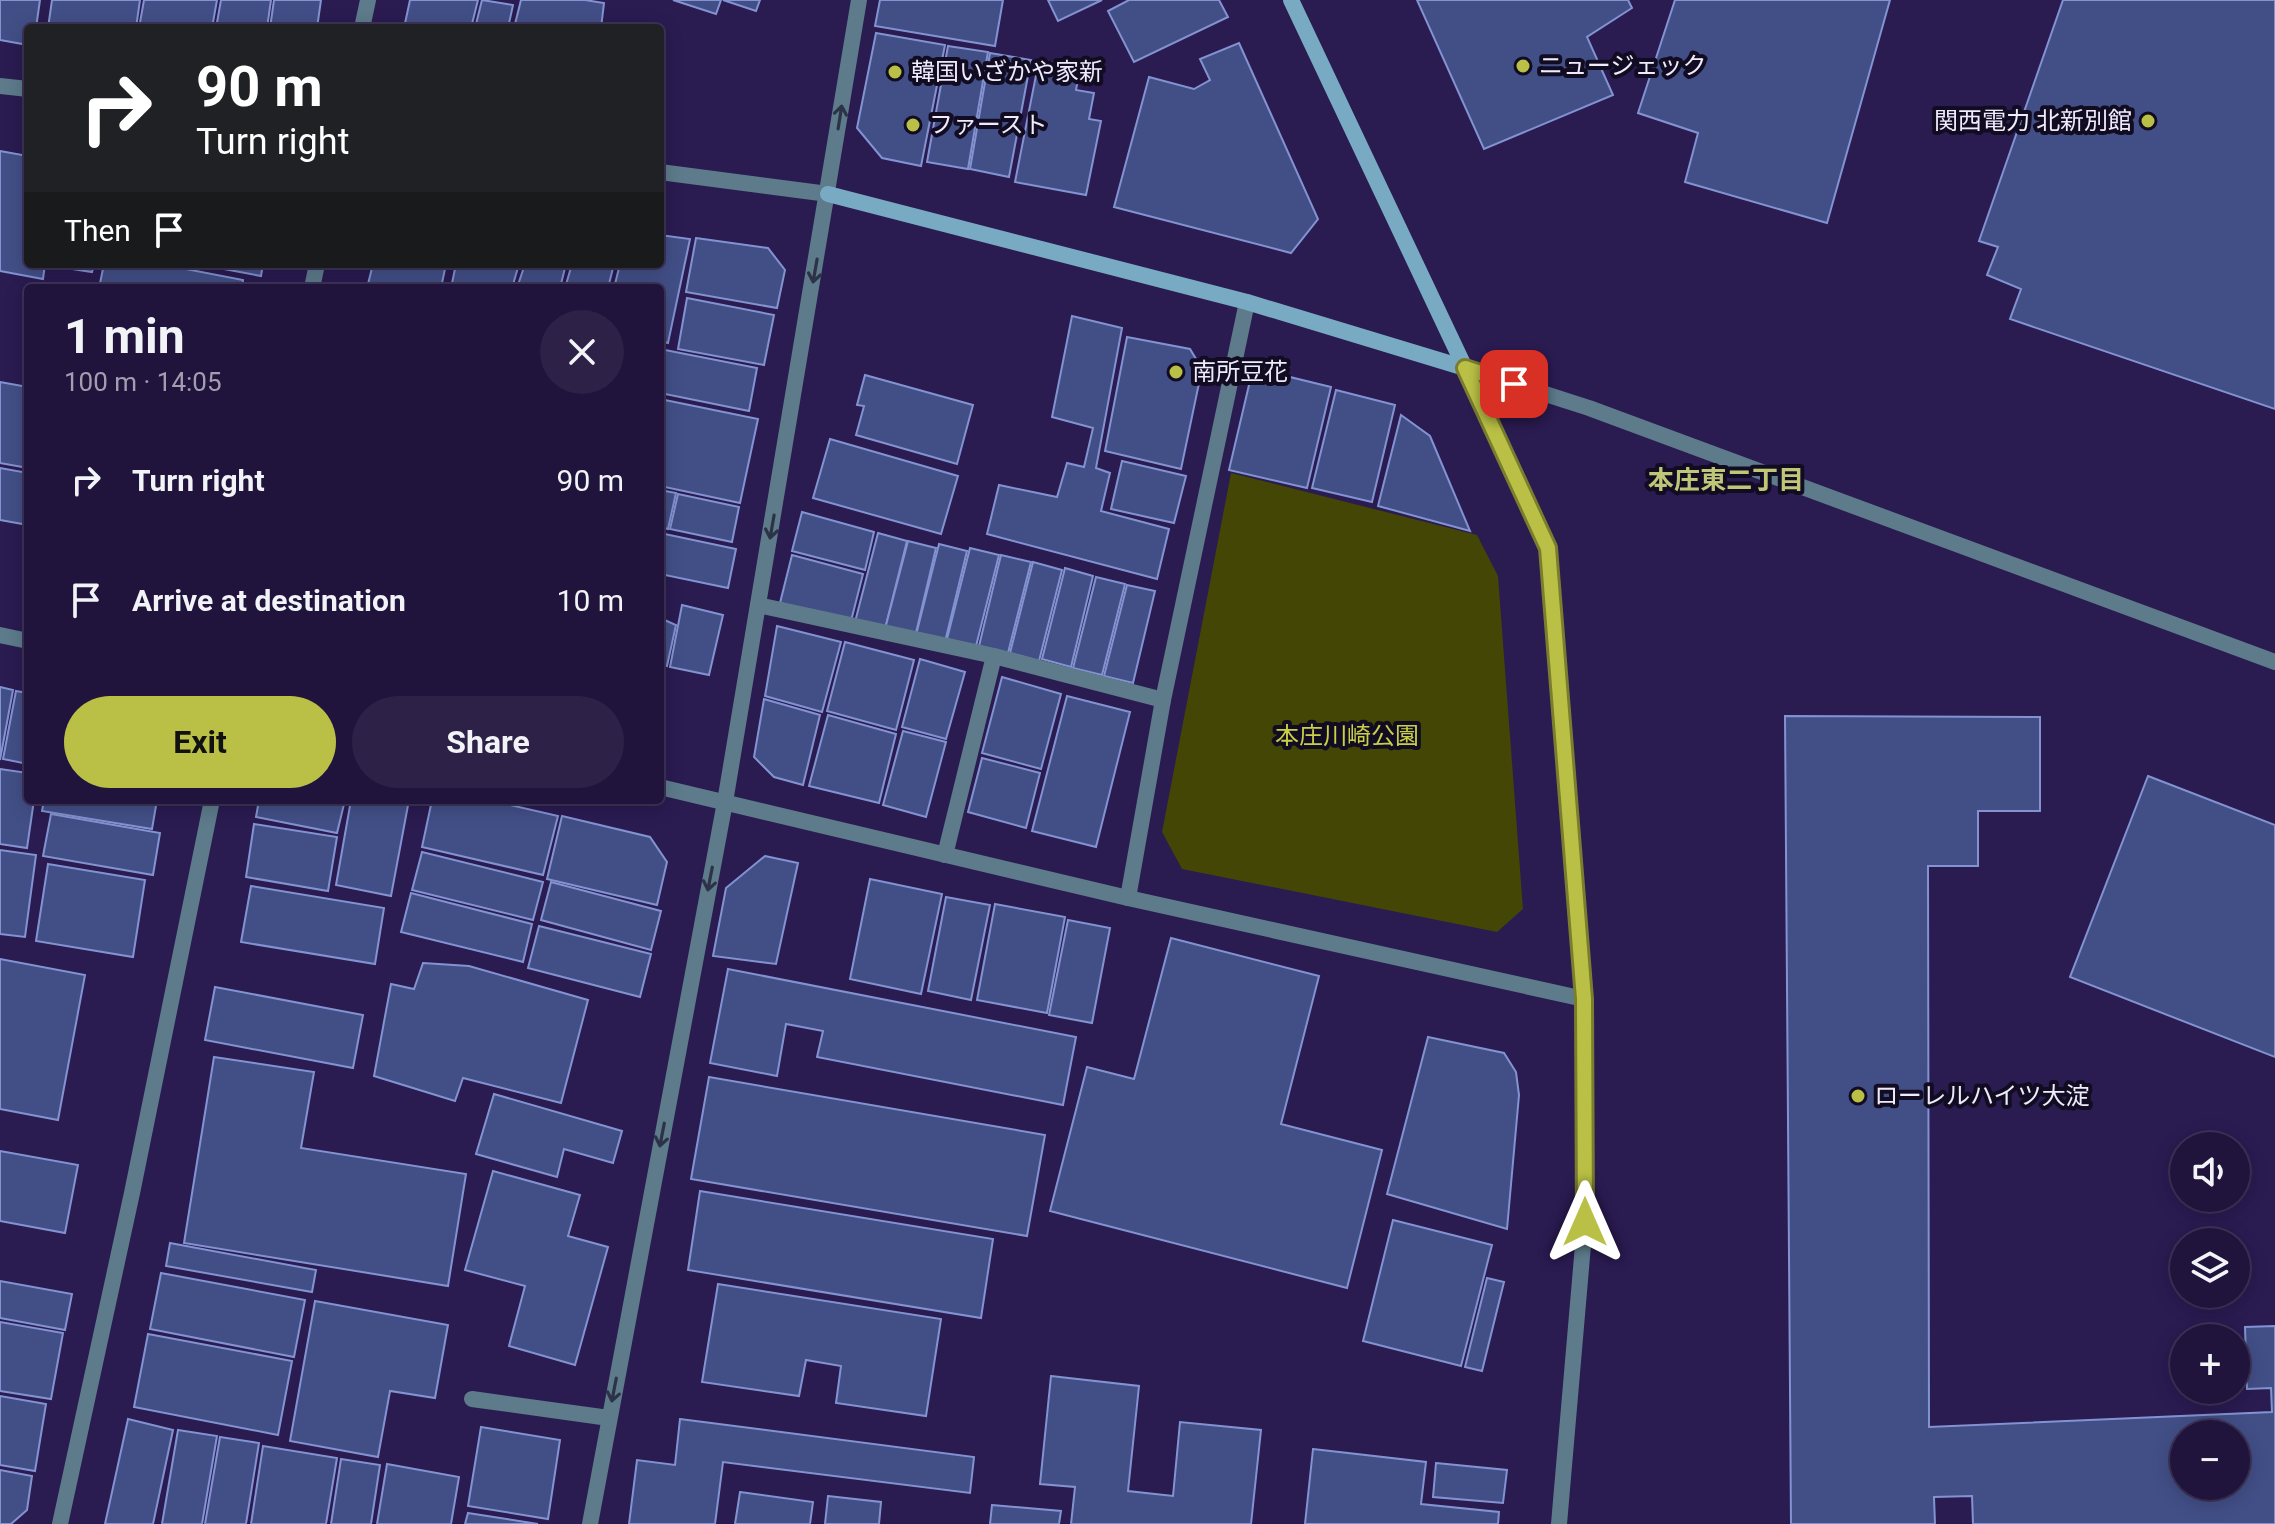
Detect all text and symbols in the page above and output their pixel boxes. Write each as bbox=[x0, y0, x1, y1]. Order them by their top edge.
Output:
place label: ニュージェック bbox=[1539, 52, 1707, 80]
text: 90 m bbox=[196, 54, 323, 120]
icon: right bbox=[64, 56, 168, 160]
marker: ニュージェック bbox=[1514, 57, 1532, 75]
place label: 韓国いざかや家新 bbox=[911, 58, 1103, 86]
marker: 韓国いざかや家新 bbox=[886, 63, 904, 81]
one-way arrow bbox=[834, 105, 849, 130]
place label: 関西電力 北新別館 bbox=[1934, 107, 2132, 135]
place label: ファースト bbox=[929, 111, 1048, 139]
marker: 関西電力 北新別館 bbox=[2139, 112, 2157, 130]
marker: ファースト bbox=[904, 116, 922, 134]
text: Turn right bbox=[196, 121, 349, 163]
icon: arrive bbox=[147, 208, 191, 252]
text: Then bbox=[64, 213, 131, 248]
one-way arrow bbox=[807, 257, 822, 283]
text: 1 min bbox=[64, 308, 185, 365]
button: close bbox=[540, 310, 624, 394]
pin bbox=[1480, 350, 1548, 418]
place label: 南所豆花 bbox=[1192, 358, 1288, 386]
icon: arrive bbox=[1492, 362, 1536, 406]
marker: 南所豆花 bbox=[1167, 363, 1185, 381]
text: 100 m · 14:05 bbox=[64, 367, 222, 397]
icon: right bbox=[64, 458, 108, 502]
text: Turn right bbox=[132, 463, 265, 498]
text: 90 m bbox=[557, 463, 624, 498]
district label: 本庄東二丁目 bbox=[1648, 465, 1804, 495]
one-way arrow bbox=[763, 514, 778, 539]
icon: arrive bbox=[64, 578, 108, 622]
text: Arrive at destination bbox=[132, 583, 406, 618]
text: 10 m bbox=[557, 583, 624, 618]
button: Exit bbox=[64, 696, 336, 788]
button: Share bbox=[352, 696, 624, 788]
park label: 本庄川崎公園 bbox=[1275, 722, 1419, 750]
one-way arrow bbox=[702, 866, 717, 891]
place label: ローレルハイツ大淀 bbox=[1874, 1082, 2090, 1110]
marker: ローレルハイツ大淀 bbox=[1849, 1087, 1867, 1105]
one-way arrow bbox=[654, 1121, 669, 1147]
map controls bbox=[2170, 1132, 2250, 1500]
button: sound bbox=[2170, 1132, 2250, 1212]
position arrow bbox=[1543, 1180, 1627, 1264]
button: layers bbox=[2170, 1228, 2250, 1308]
button: + bbox=[2170, 1324, 2250, 1404]
one-way arrow bbox=[606, 1377, 621, 1402]
button: − bbox=[2170, 1420, 2250, 1500]

